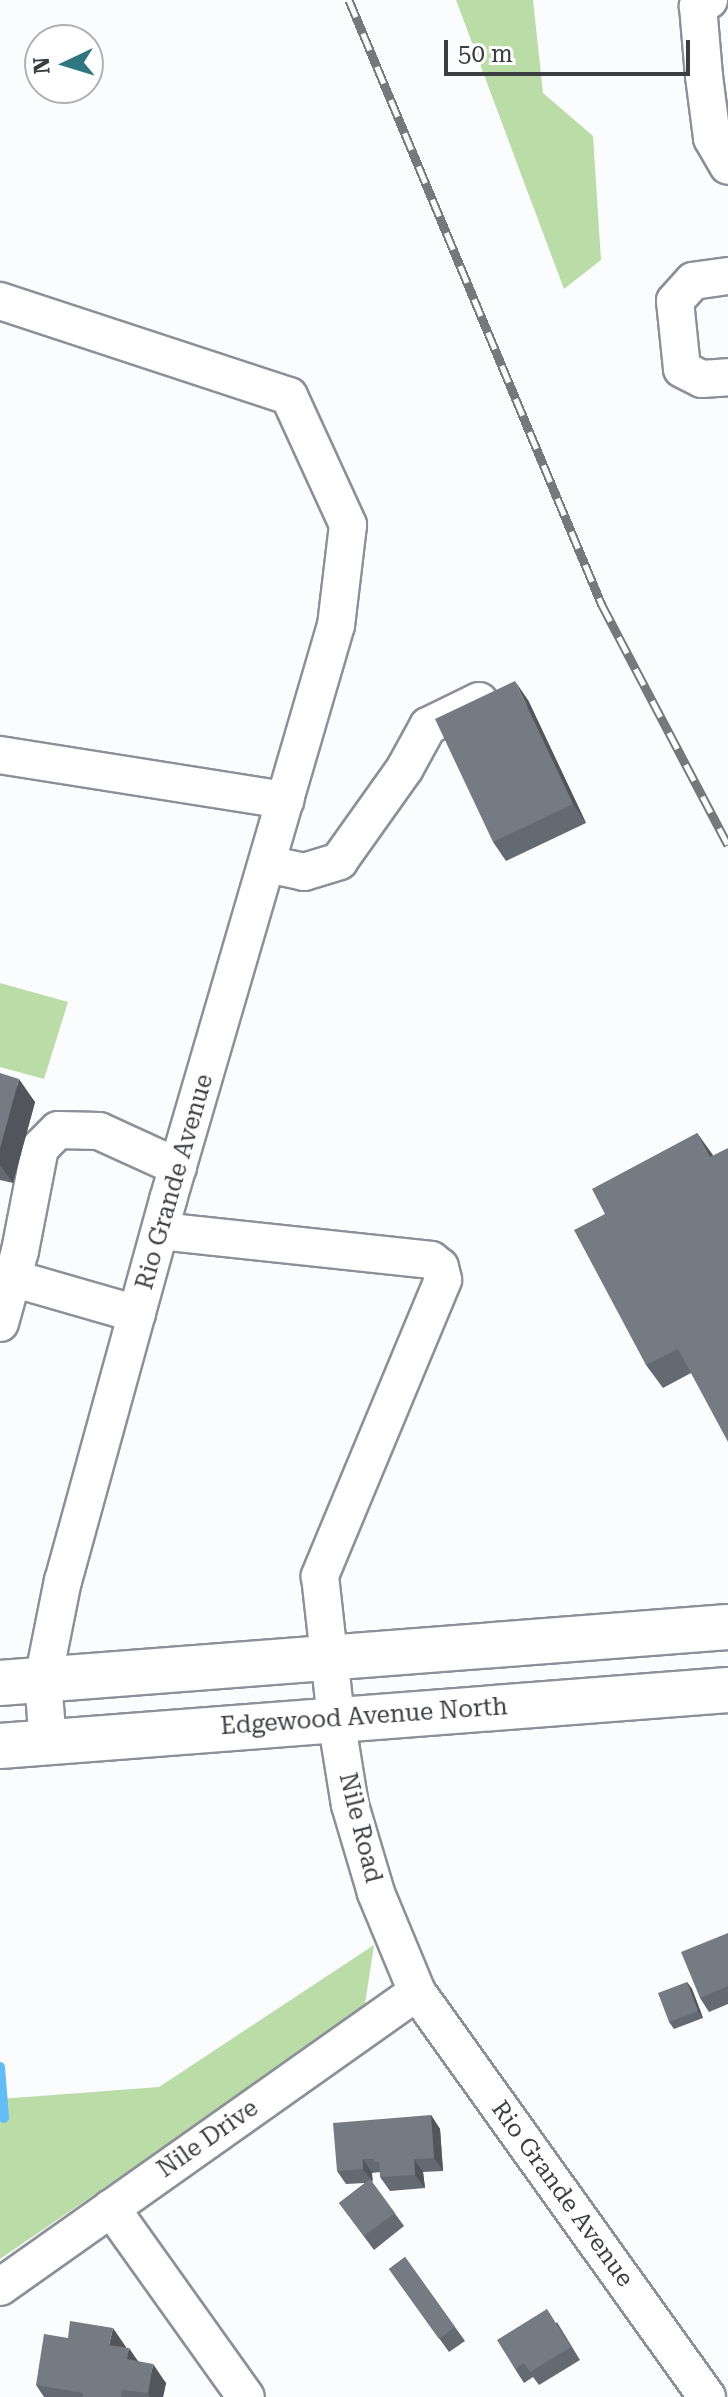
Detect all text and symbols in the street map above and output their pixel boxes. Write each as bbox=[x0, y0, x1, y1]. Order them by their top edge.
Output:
north arrow bbox=[24, 24, 104, 104]
scale bar bbox=[448, 24, 694, 74]
text: 50 m bbox=[458, 40, 513, 68]
text: N bbox=[28, 56, 55, 75]
street label: Rio Grande Avenue bbox=[130, 1071, 220, 1293]
street label: Edgewood Avenue North bbox=[220, 1693, 508, 1741]
street label: Nile Road bbox=[332, 1770, 388, 1886]
street label: Nile Drive bbox=[152, 2094, 264, 2184]
street label: Rio Grande Avenue bbox=[485, 2095, 639, 2293]

